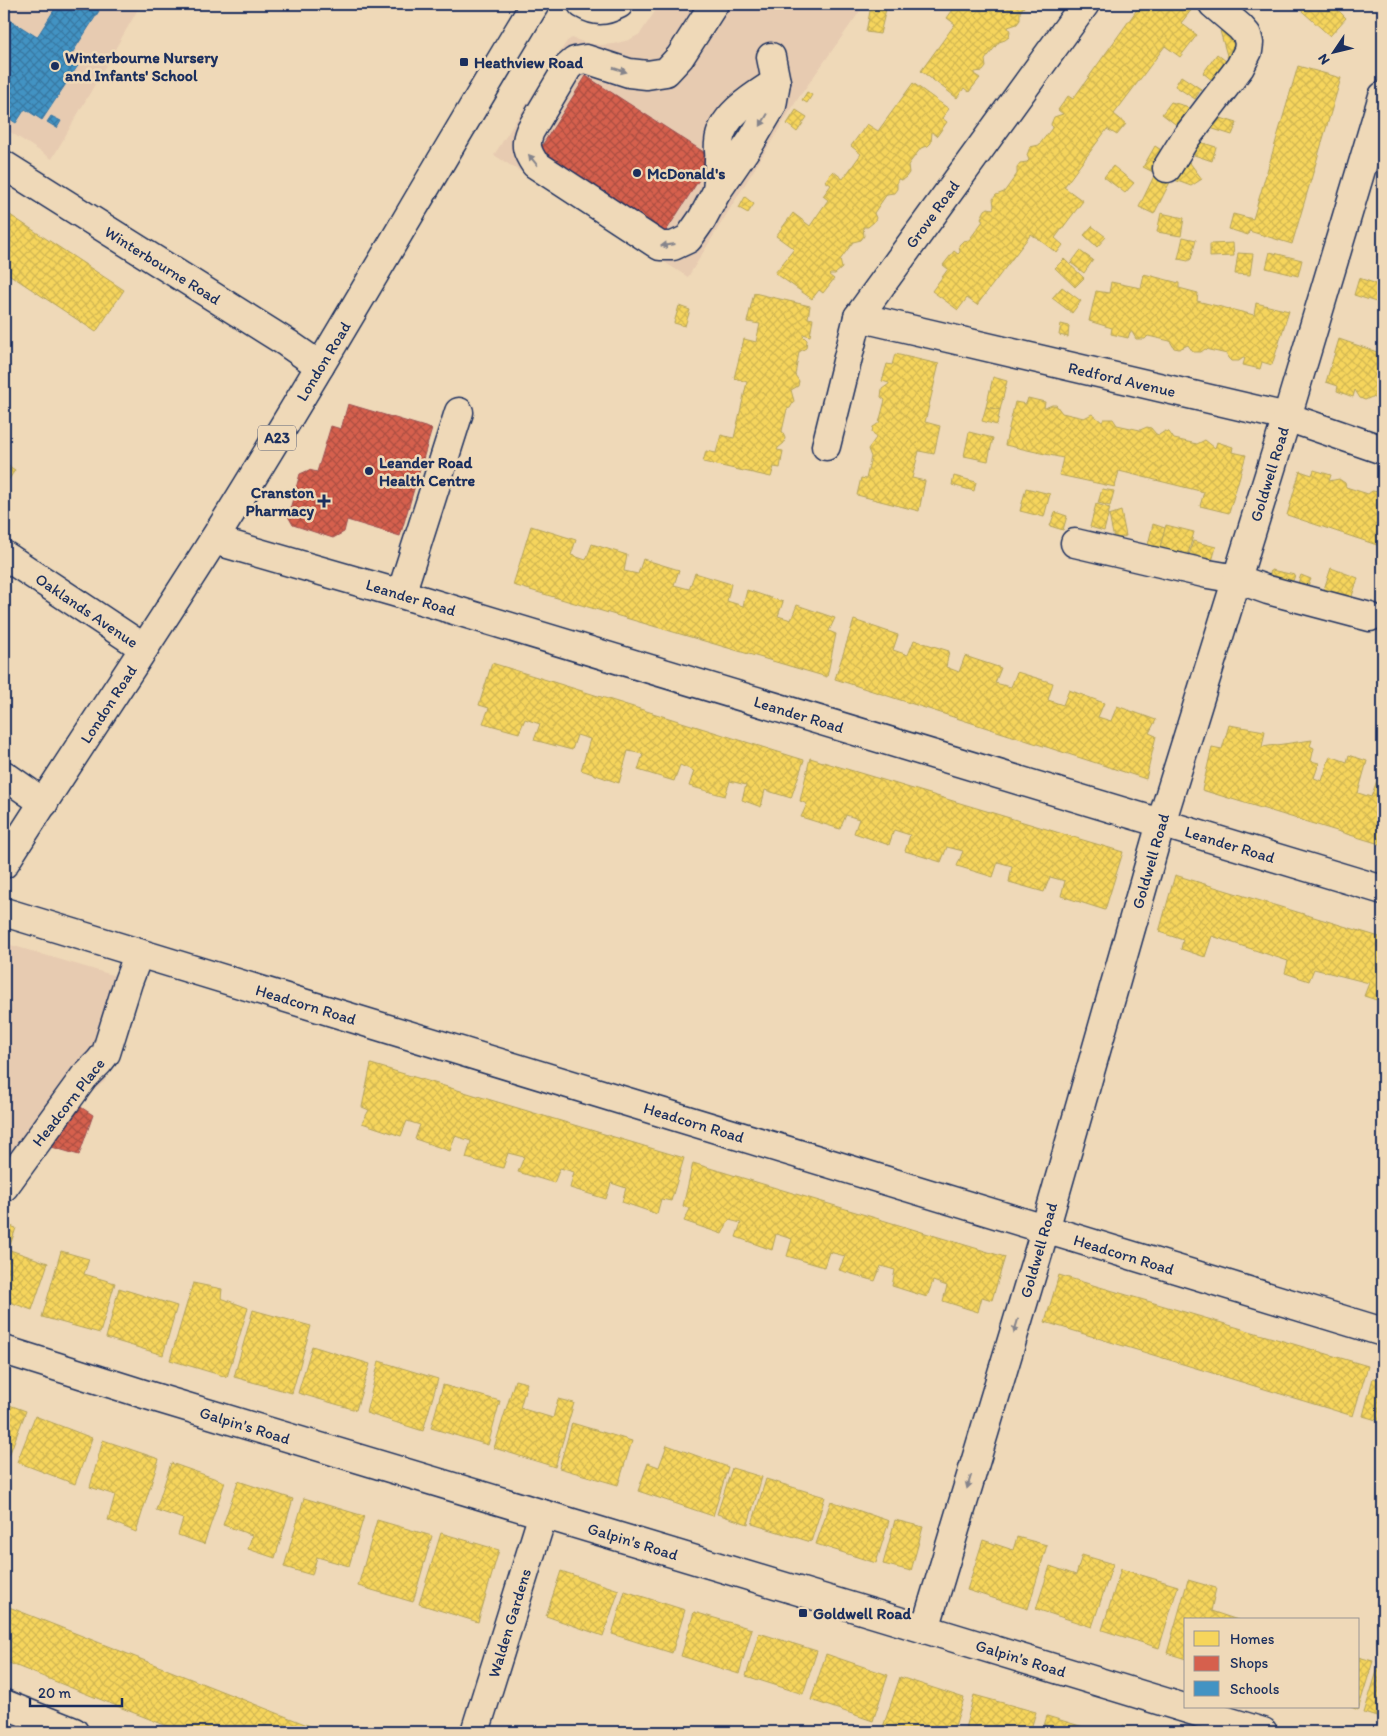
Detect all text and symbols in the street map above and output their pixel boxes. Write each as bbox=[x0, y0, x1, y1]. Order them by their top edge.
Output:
north arrow bbox=[1310, 28, 1360, 78]
place label: Winterbourne Nursery and Infants' School bbox=[65, 48, 219, 85]
text: N bbox=[1314, 50, 1333, 68]
place label: Heathview Road bbox=[474, 53, 583, 72]
marker: Heathview Road bbox=[458, 56, 470, 68]
marker: Winterbourne Nursery and Infants' School bbox=[49, 60, 61, 72]
one-way arrow bbox=[612, 67, 627, 75]
one-way arrow bbox=[760, 113, 769, 126]
one-way arrow bbox=[528, 154, 539, 167]
place label: McDonald's bbox=[647, 164, 725, 183]
marker: McDonald's bbox=[631, 167, 643, 179]
street label: Grove Road bbox=[901, 176, 964, 252]
street label: Winterbourne Road bbox=[101, 222, 224, 309]
one-way arrow bbox=[660, 241, 676, 249]
street label: London Road bbox=[292, 318, 355, 405]
street label: Redford Avenue bbox=[1066, 358, 1178, 401]
street label: Goldwell Road bbox=[1246, 424, 1293, 524]
road number: A23 bbox=[258, 426, 296, 450]
place label: Leander Road Health Centre bbox=[379, 453, 476, 490]
marker: Leander Road Health Centre bbox=[363, 465, 375, 477]
place label: Cranston Pharmacy bbox=[246, 483, 314, 521]
marker: Cranston Pharmacy bbox=[318, 495, 330, 507]
street label: Oaklands Avenue bbox=[32, 569, 142, 652]
street label: Leander Road bbox=[363, 575, 458, 620]
street label: London Road bbox=[76, 661, 141, 747]
street label: Leander Road bbox=[751, 692, 846, 737]
street label: Goldwell Road bbox=[1128, 811, 1173, 911]
street label: Leander Road bbox=[1182, 822, 1277, 867]
street label: Headcorn Road bbox=[253, 980, 359, 1029]
street label: Headcorn Place bbox=[28, 1054, 109, 1150]
street label: Headcorn Road bbox=[641, 1098, 747, 1147]
street label: Goldwell Road bbox=[1016, 1200, 1061, 1300]
street label: Headcorn Road bbox=[1071, 1230, 1177, 1279]
one-way arrow bbox=[1011, 1319, 1019, 1334]
street label: Galpin's Road bbox=[197, 1403, 293, 1448]
one-way arrow bbox=[964, 1474, 972, 1489]
street label: Galpin's Road bbox=[585, 1519, 681, 1564]
street label: Walden Gardens bbox=[484, 1566, 535, 1680]
place label: Goldwell Road bbox=[813, 1604, 912, 1623]
marker: Goldwell Road bbox=[797, 1607, 809, 1619]
legend bbox=[1184, 1618, 1360, 1708]
text: Homes bbox=[1230, 1630, 1275, 1648]
street label: Galpin's Road bbox=[973, 1636, 1069, 1681]
text: Shops bbox=[1230, 1654, 1269, 1672]
scale bar bbox=[30, 1676, 122, 1708]
text: Schools bbox=[1230, 1680, 1280, 1698]
text: 20 m bbox=[38, 1684, 72, 1702]

